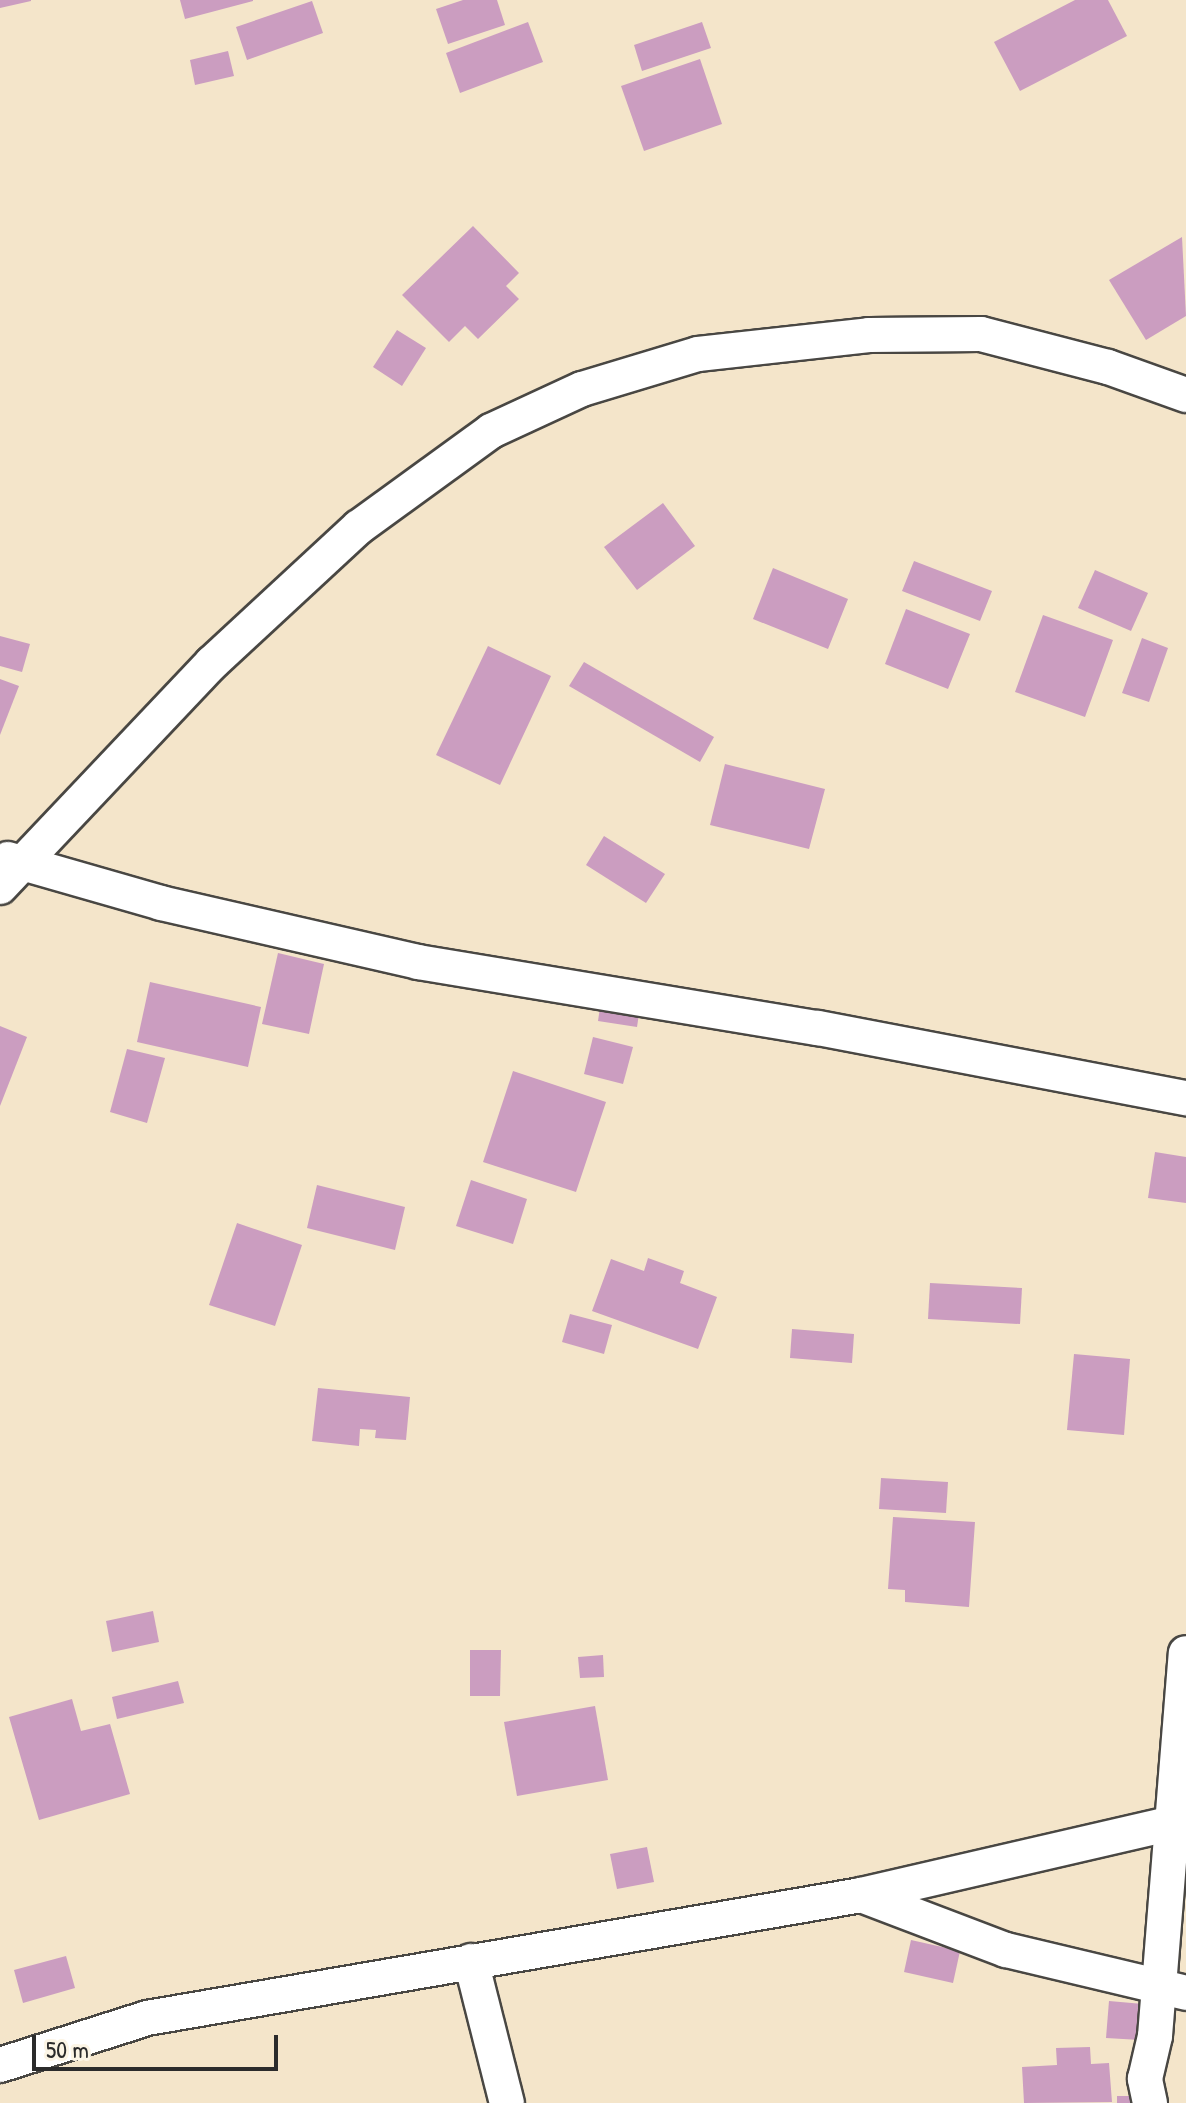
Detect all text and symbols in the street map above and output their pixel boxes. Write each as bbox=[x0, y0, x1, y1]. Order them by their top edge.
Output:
scale bar bbox=[36, 2019, 282, 2069]
text: 50 m bbox=[46, 2033, 89, 2065]

